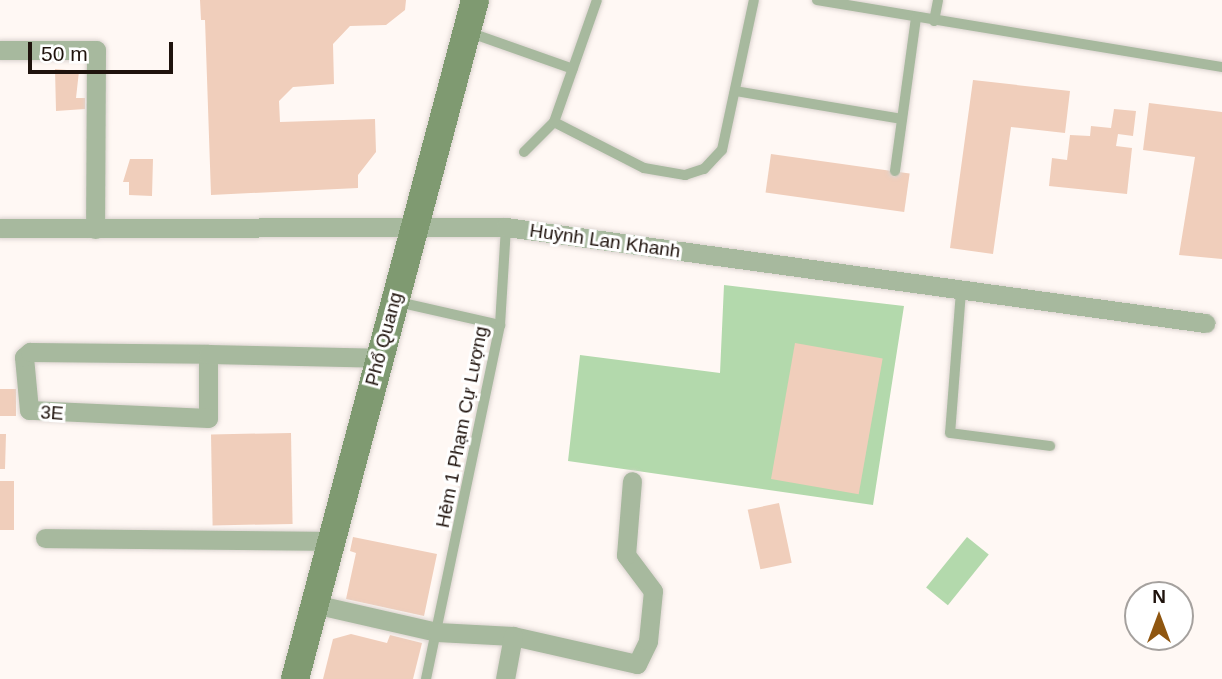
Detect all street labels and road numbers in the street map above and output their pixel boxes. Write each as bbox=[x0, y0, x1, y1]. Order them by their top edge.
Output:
street label: Huỳnh Lan Khanh bbox=[528, 219, 682, 263]
street label: Phổ Quang bbox=[361, 290, 407, 388]
street label: Hẻm 1 Phạm Cự Lượng bbox=[431, 324, 493, 530]
street label: 3E bbox=[40, 401, 64, 425]

